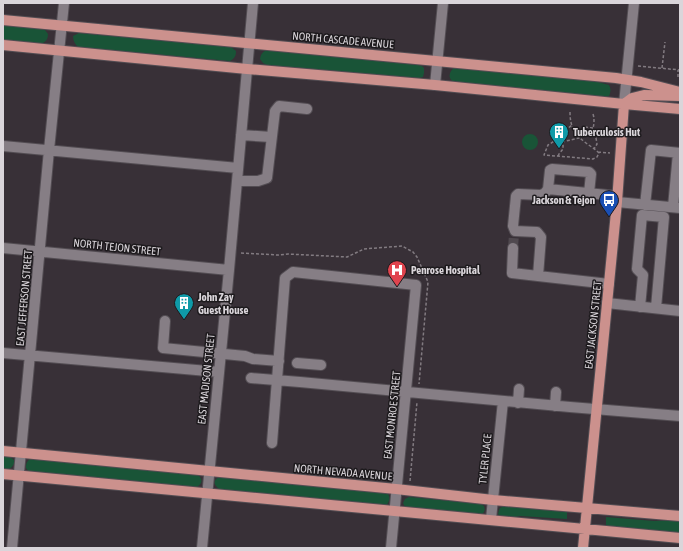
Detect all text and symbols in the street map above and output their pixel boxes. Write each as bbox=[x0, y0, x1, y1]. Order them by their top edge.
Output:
street label: NORTH CASCADE AVENUE bbox=[292, 30, 394, 50]
building icon: Tuberculosis Hut bbox=[548, 121, 570, 149]
place label: Tuberculosis Hut bbox=[573, 126, 641, 138]
bus stop icon: Jackson & Tejon bbox=[598, 189, 620, 217]
place label: Jackson & Tejon bbox=[531, 194, 595, 206]
street label: NORTH TEJON STREET bbox=[73, 236, 161, 258]
street label: EAST JEFFERSON STREET bbox=[14, 249, 34, 347]
hospital icon: Penrose Hospital bbox=[386, 259, 408, 287]
place label: Penrose Hospital bbox=[411, 264, 481, 276]
street label: EAST JACKSON STREET bbox=[582, 280, 604, 370]
place label: John Zay Guest House bbox=[197, 291, 248, 316]
building icon: John Zay Guest House bbox=[173, 292, 195, 320]
street label: EAST MADISON STREET bbox=[195, 333, 217, 425]
street label: EAST MONROE STREET bbox=[381, 370, 403, 460]
street label: TYLER PLACE bbox=[476, 433, 494, 485]
street label: NORTH NEVADA AVENUE bbox=[293, 462, 393, 482]

